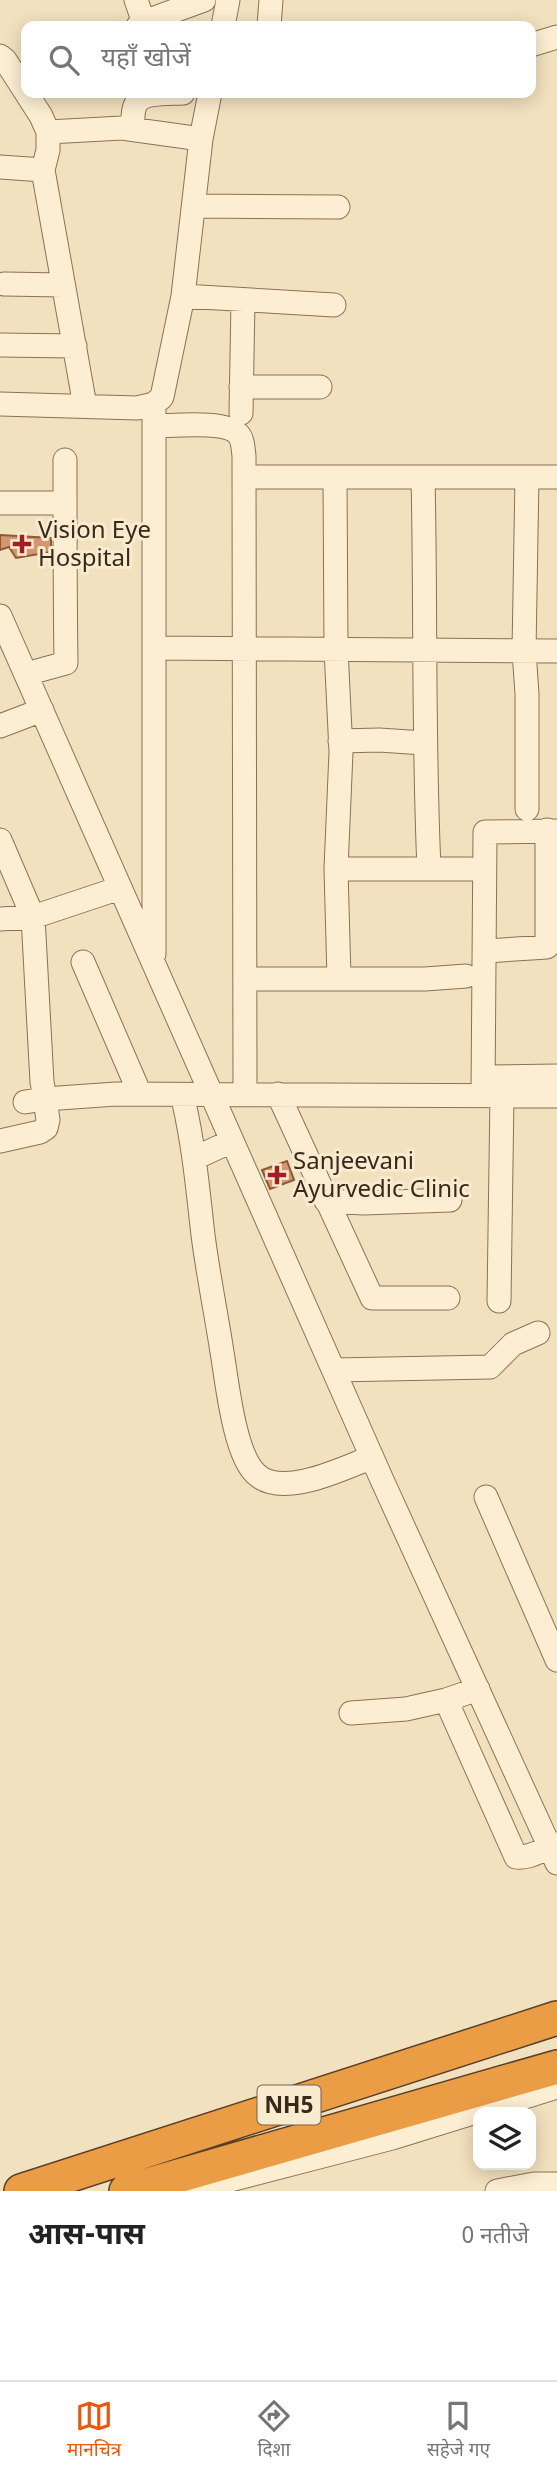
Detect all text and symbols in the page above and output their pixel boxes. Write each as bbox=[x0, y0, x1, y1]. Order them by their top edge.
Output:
search box bbox=[21, 21, 536, 98]
icon: search bbox=[45, 41, 83, 79]
text: यहाँ खोजें bbox=[101, 43, 191, 77]
place label: Vision Eye Hospital bbox=[38, 516, 151, 576]
marker: Vision Eye Hospital bbox=[12, 534, 32, 554]
place label: Sanjeevani Ayurvedic Clinic bbox=[293, 1147, 470, 1207]
marker: Sanjeevani Ayurvedic Clinic bbox=[267, 1165, 287, 1185]
road number: NH5 bbox=[258, 2086, 320, 2124]
map controls bbox=[473, 2107, 536, 2170]
button: layers bbox=[473, 2107, 536, 2170]
text: आस-पास bbox=[28, 2217, 145, 2256]
text: 0 नतीजे bbox=[461, 2222, 529, 2252]
tab: मानचित्र bbox=[67, 2397, 121, 2464]
tab: दिशा bbox=[255, 2397, 293, 2464]
tab: सहेजे गए bbox=[427, 2397, 490, 2464]

